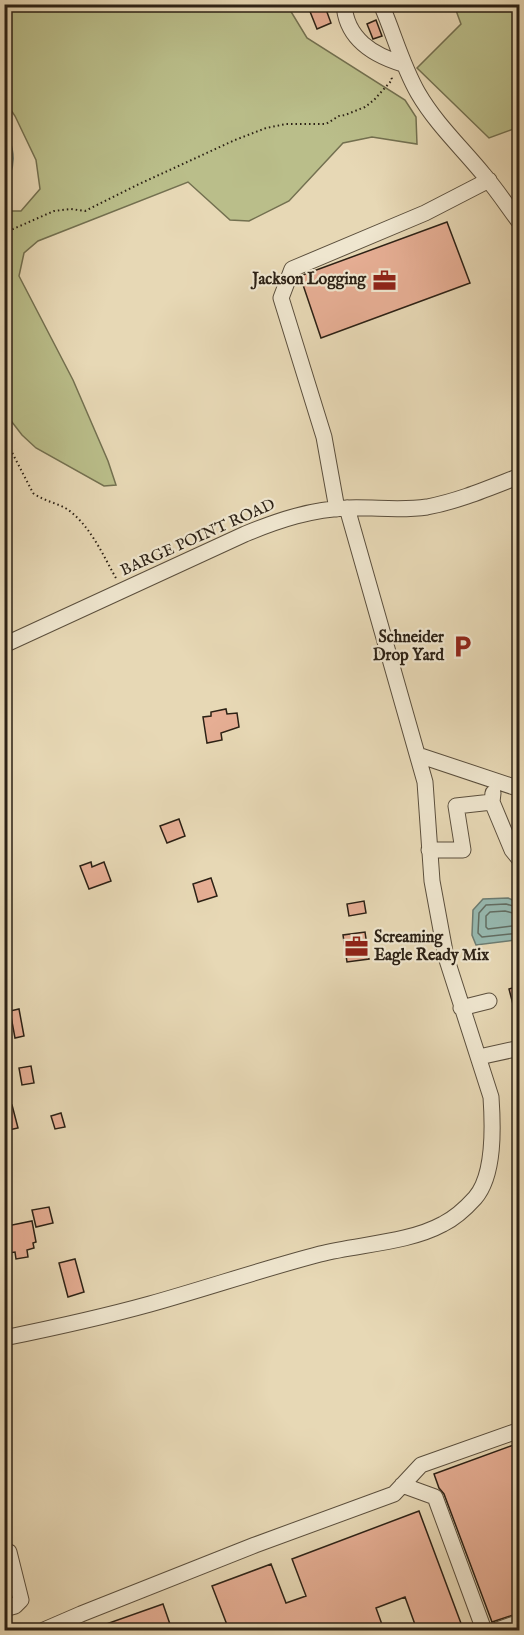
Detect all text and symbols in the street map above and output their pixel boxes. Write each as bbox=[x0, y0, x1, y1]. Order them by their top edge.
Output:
office icon: Jackson Logging bbox=[371, 267, 397, 293]
place label: Jackson Logging bbox=[250, 270, 367, 290]
street label: BARGE POINT ROAD bbox=[118, 495, 279, 581]
place label: Schneider Drop Yard bbox=[373, 628, 444, 666]
parking icon: Schneider Drop Yard bbox=[449, 634, 475, 660]
place label: Screaming Eagle Ready Mix bbox=[374, 928, 489, 966]
office icon: Screaming Eagle Ready Mix bbox=[343, 934, 369, 960]

